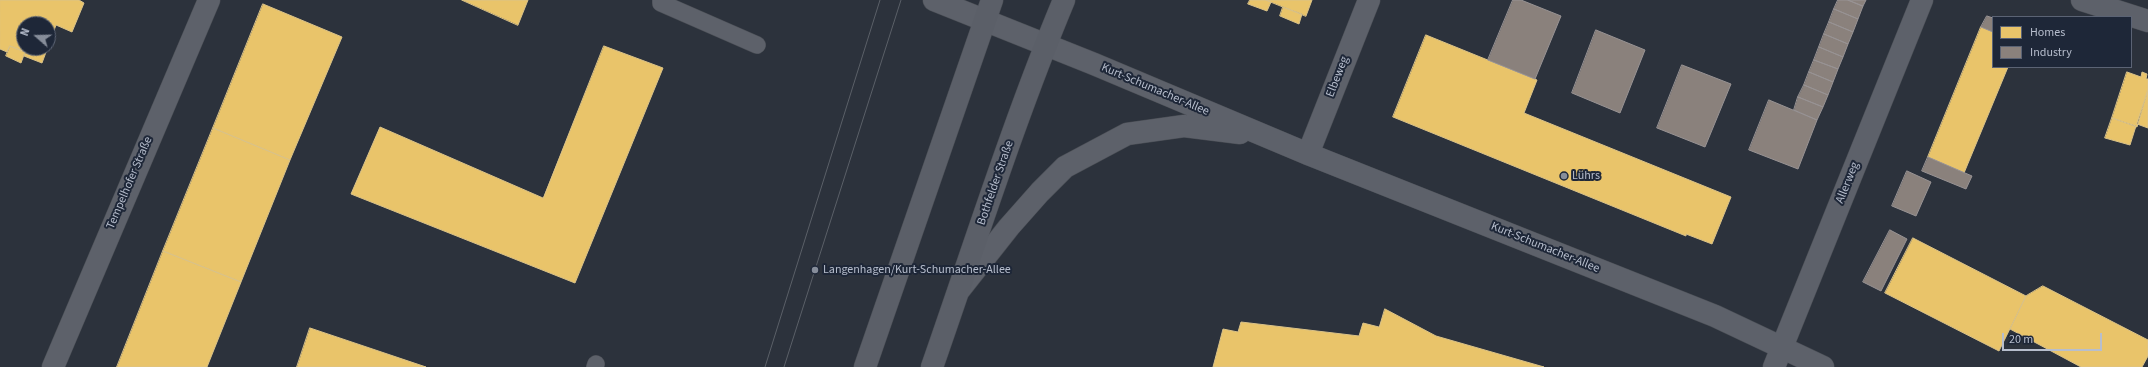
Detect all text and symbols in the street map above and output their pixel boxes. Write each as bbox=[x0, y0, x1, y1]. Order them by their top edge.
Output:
north arrow bbox=[16, 16, 56, 56]
legend bbox=[1992, 16, 2132, 68]
text: Homes bbox=[2030, 24, 2065, 41]
text: N bbox=[17, 26, 33, 38]
text: Industry bbox=[2030, 44, 2072, 61]
street label: Elbeweg bbox=[1324, 55, 1352, 99]
street label: Kurt-Schumacher-Allee bbox=[1099, 61, 1211, 119]
street label: Tempelhofer Straße bbox=[104, 135, 156, 231]
street label: Bothfelder Straße bbox=[975, 139, 1017, 227]
street label: Allerweg bbox=[1833, 160, 1863, 206]
place label: Lührs bbox=[1572, 169, 1600, 183]
marker: Lührs bbox=[1559, 171, 1569, 181]
street label: Kurt-Schumacher-Allee bbox=[1489, 220, 1601, 276]
place label: Langenhagen/Kurt-Schumacher-Allee bbox=[823, 263, 1011, 277]
marker: Langenhagen/Kurt-Schumacher-Allee bbox=[810, 265, 820, 275]
scale bar bbox=[2004, 325, 2104, 351]
text: 20 m bbox=[2009, 331, 2033, 348]

